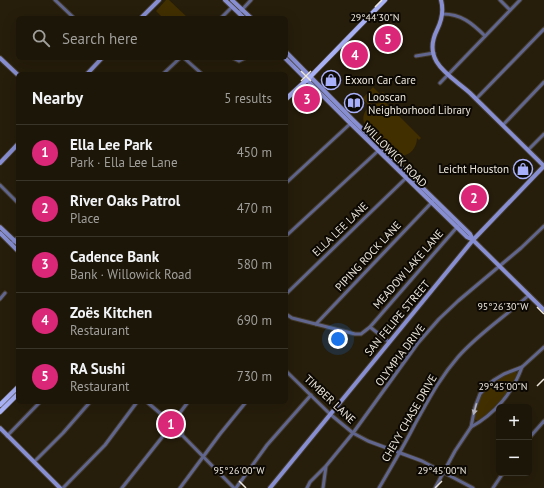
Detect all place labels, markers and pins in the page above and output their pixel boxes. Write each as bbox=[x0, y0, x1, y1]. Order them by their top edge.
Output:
pin: 5 bbox=[375, 24, 401, 54]
pin: 4 bbox=[342, 40, 368, 70]
shop icon: Exxon Car Care bbox=[320, 69, 342, 91]
place label: Exxon Car Care bbox=[345, 73, 416, 87]
pin: 3 bbox=[294, 84, 320, 114]
place label: Looscan Neighborhood Library bbox=[368, 90, 472, 117]
library icon: Looscan Neighborhood Library bbox=[343, 92, 365, 114]
shop icon: Leicht Houston bbox=[512, 158, 534, 180]
place label: Leicht Houston bbox=[438, 162, 509, 176]
pin: 2 bbox=[461, 183, 487, 213]
pin: 1 bbox=[158, 409, 184, 439]

